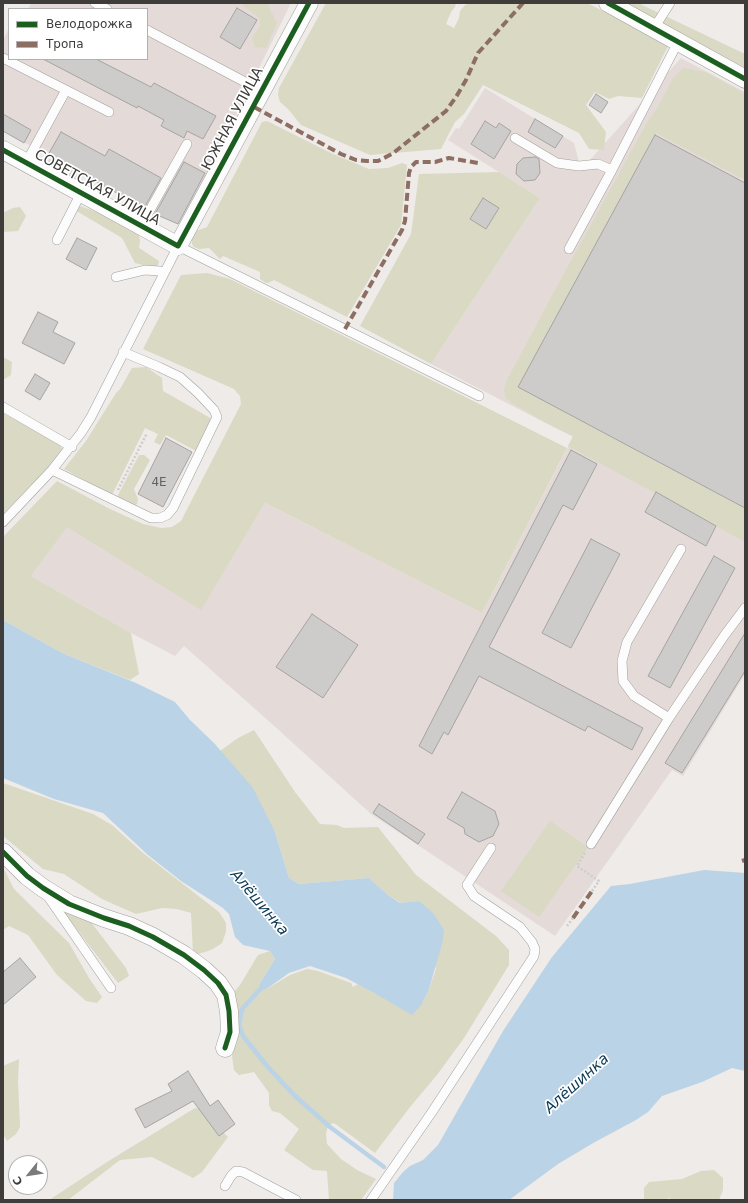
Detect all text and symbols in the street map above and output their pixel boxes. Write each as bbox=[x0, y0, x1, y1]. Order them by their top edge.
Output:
legend bbox=[8, 8, 148, 60]
text: Велодорожка bbox=[46, 17, 133, 31]
text: Тропа bbox=[46, 37, 84, 51]
street label: ЮЖНАЯ УЛИЦА bbox=[199, 65, 267, 173]
street label: СОВЕТСКАЯ УЛИЦА bbox=[31, 146, 163, 230]
house number: 4Е bbox=[151, 476, 167, 490]
water label: Алёшинка bbox=[226, 866, 292, 940]
water label: Алёшинка bbox=[541, 1050, 613, 1118]
north arrow bbox=[8, 1155, 48, 1195]
text: С bbox=[10, 1174, 26, 1188]

